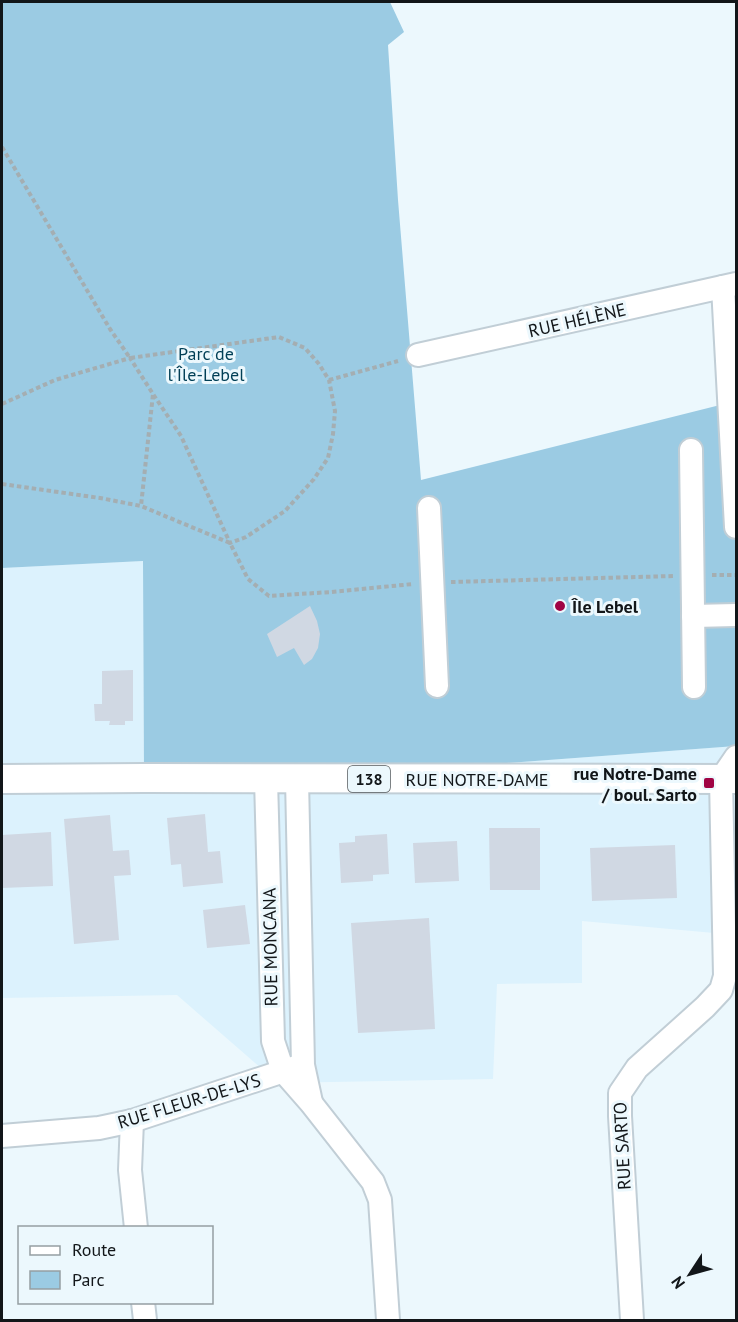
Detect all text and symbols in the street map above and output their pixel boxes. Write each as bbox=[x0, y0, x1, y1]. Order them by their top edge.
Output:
street label: RUE HÉLÈNE bbox=[526, 298, 628, 342]
park label: Parc de l'Île-Lebel bbox=[168, 342, 245, 386]
place label: Île Lebel bbox=[571, 595, 639, 618]
marker: Île Lebel bbox=[553, 599, 567, 613]
place label: rue Notre-Dame / boul. Sarto bbox=[573, 762, 697, 806]
road number: 138 bbox=[348, 766, 390, 792]
street label: RUE NOTRE-DAME bbox=[405, 768, 549, 791]
marker: rue Notre-Dame / boul. Sarto bbox=[702, 776, 716, 790]
street label: RUE MONCANA bbox=[257, 887, 283, 1006]
street label: RUE FLEUR-DE-LYS bbox=[115, 1068, 263, 1134]
street label: RUE SARTO bbox=[608, 1101, 636, 1191]
legend bbox=[18, 1226, 213, 1304]
text: Route bbox=[72, 1238, 116, 1261]
north arrow bbox=[660, 1244, 720, 1304]
text: Parc bbox=[72, 1268, 105, 1291]
text: N bbox=[667, 1273, 689, 1293]

